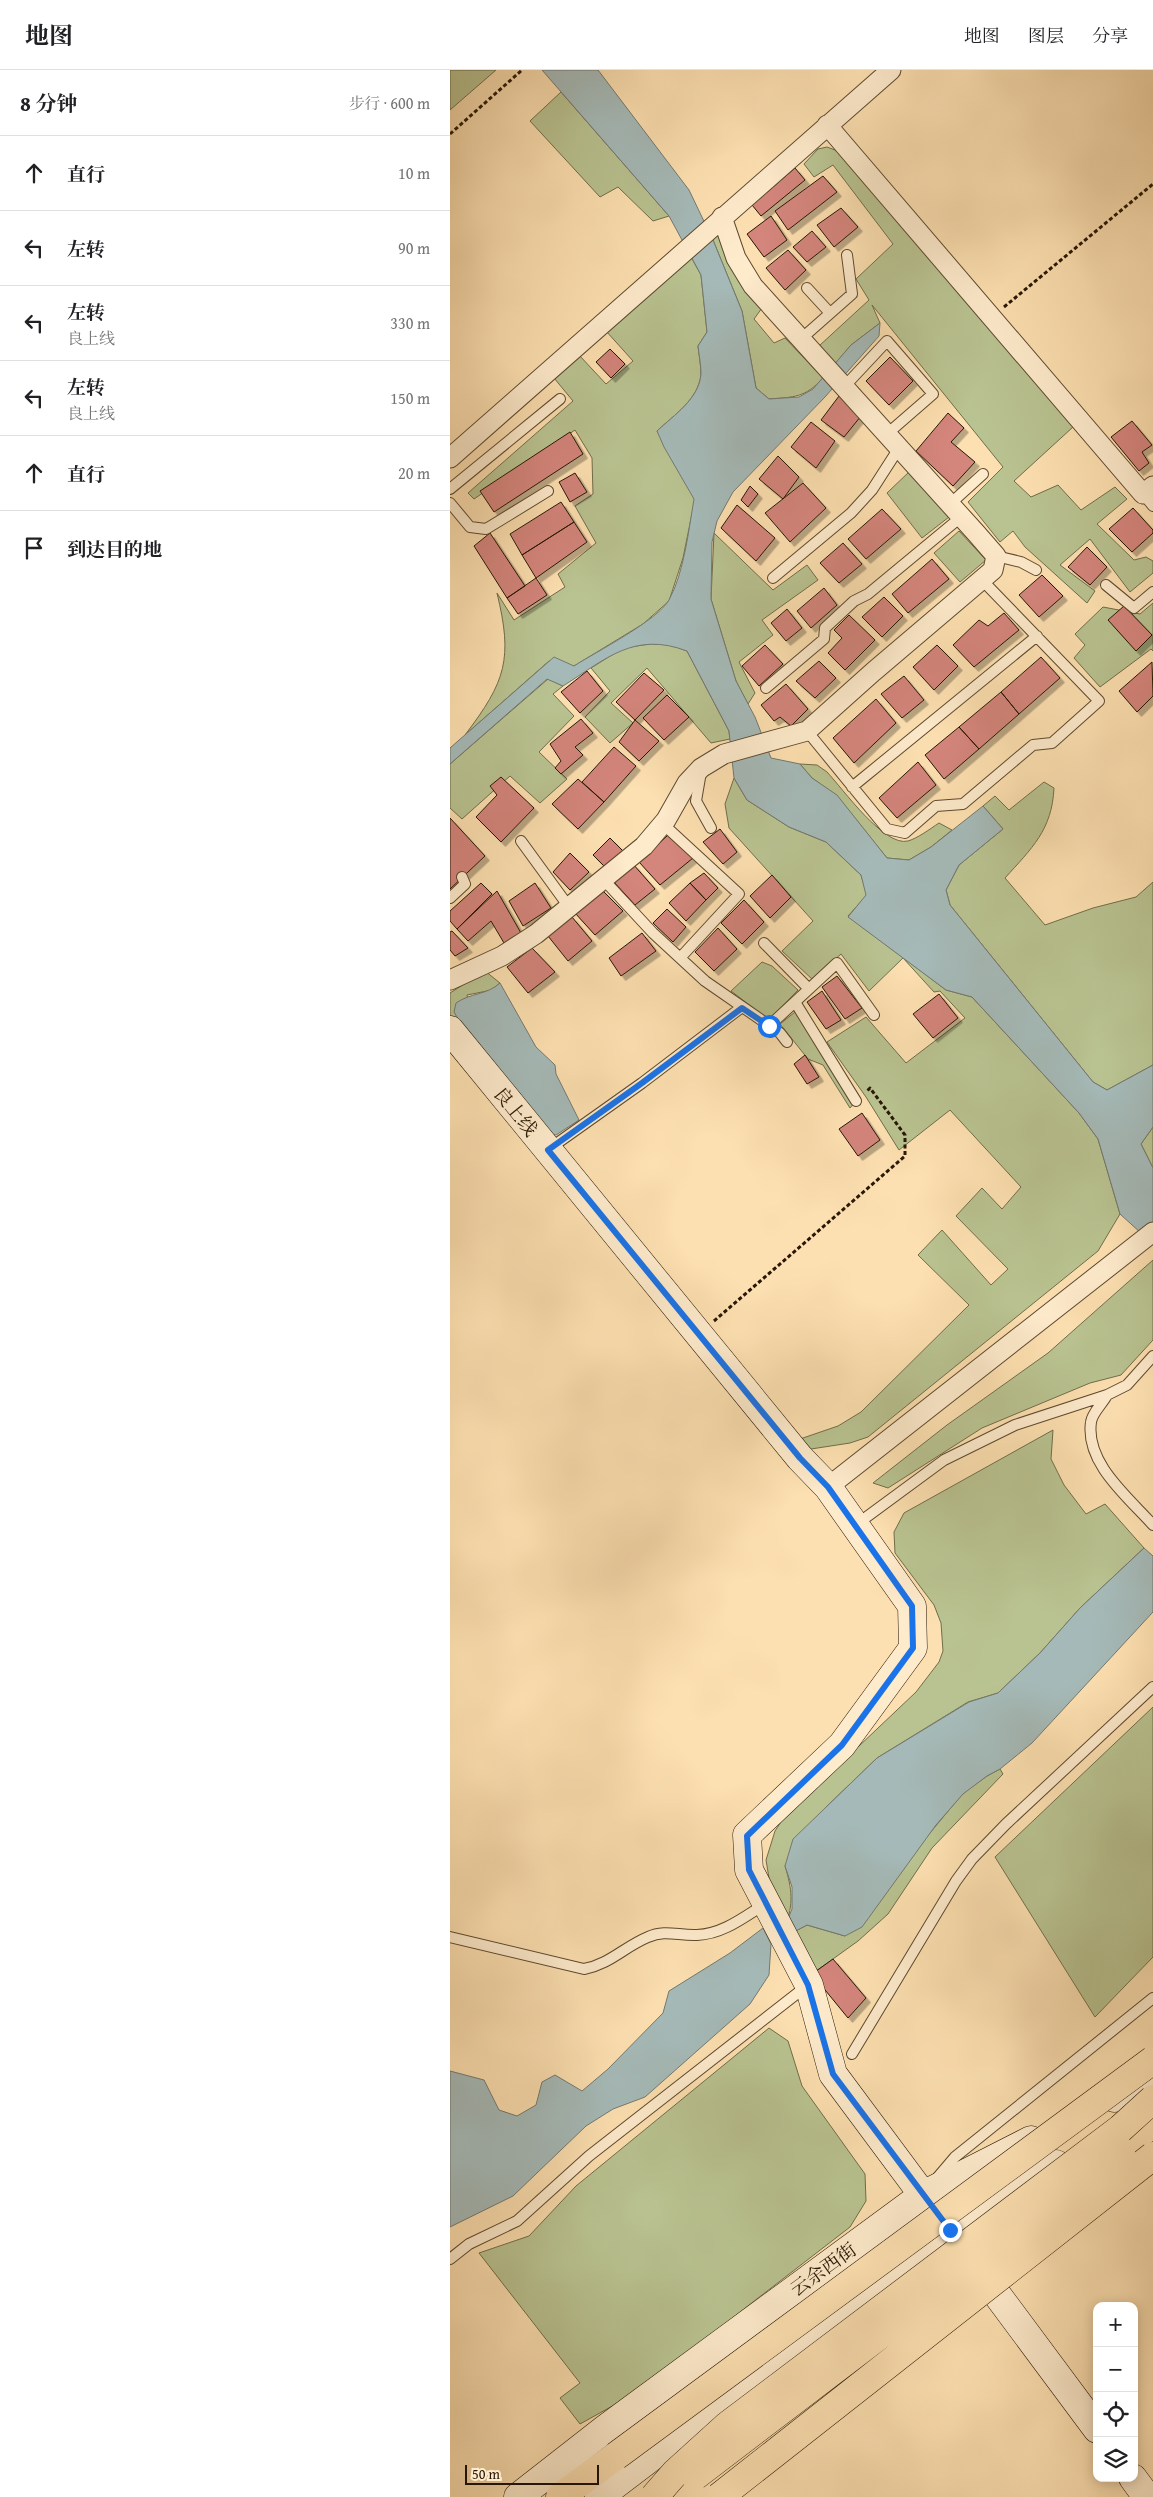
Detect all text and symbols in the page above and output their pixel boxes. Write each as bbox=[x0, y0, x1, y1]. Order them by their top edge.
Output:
text: 地图 bbox=[25, 18, 73, 53]
text: 地图 bbox=[964, 22, 1000, 49]
text: 图层 bbox=[1028, 22, 1064, 49]
text: 分享 bbox=[1092, 22, 1128, 49]
text: 8 分钟 bbox=[20, 88, 78, 119]
text: 步行 · 600 m bbox=[349, 91, 430, 115]
icon: ahead bbox=[20, 159, 48, 187]
text: 直行 bbox=[67, 160, 105, 188]
text: 10 m bbox=[398, 161, 430, 185]
icon: left bbox=[20, 234, 48, 262]
text: 左转 bbox=[67, 235, 105, 263]
text: 90 m bbox=[398, 236, 430, 260]
text: 左转 bbox=[67, 298, 105, 326]
icon: left bbox=[20, 309, 48, 337]
text: 330 m bbox=[390, 311, 430, 335]
text: 良上线 bbox=[67, 326, 115, 350]
text: 左转 bbox=[67, 373, 105, 401]
icon: left bbox=[20, 384, 48, 412]
text: 150 m bbox=[390, 386, 430, 410]
text: 良上线 bbox=[67, 401, 115, 425]
icon: ahead bbox=[20, 459, 48, 487]
text: 直行 bbox=[67, 460, 105, 488]
text: 20 m bbox=[398, 461, 430, 485]
icon: arrive bbox=[20, 534, 48, 562]
text: 到达目的地 bbox=[67, 535, 162, 563]
route start bbox=[758, 1015, 781, 1038]
street label: 良上线 bbox=[487, 1080, 545, 1142]
route end bbox=[939, 2219, 962, 2242]
street label: 云余西街 bbox=[784, 2235, 862, 2303]
map controls bbox=[1093, 2302, 1138, 2482]
button: + bbox=[1093, 2302, 1138, 2347]
button: − bbox=[1093, 2347, 1138, 2392]
button: locate bbox=[1093, 2392, 1138, 2437]
button: layers bbox=[1093, 2437, 1138, 2482]
scale bar bbox=[465, 2462, 599, 2485]
text: 50 m bbox=[472, 2464, 500, 2484]

